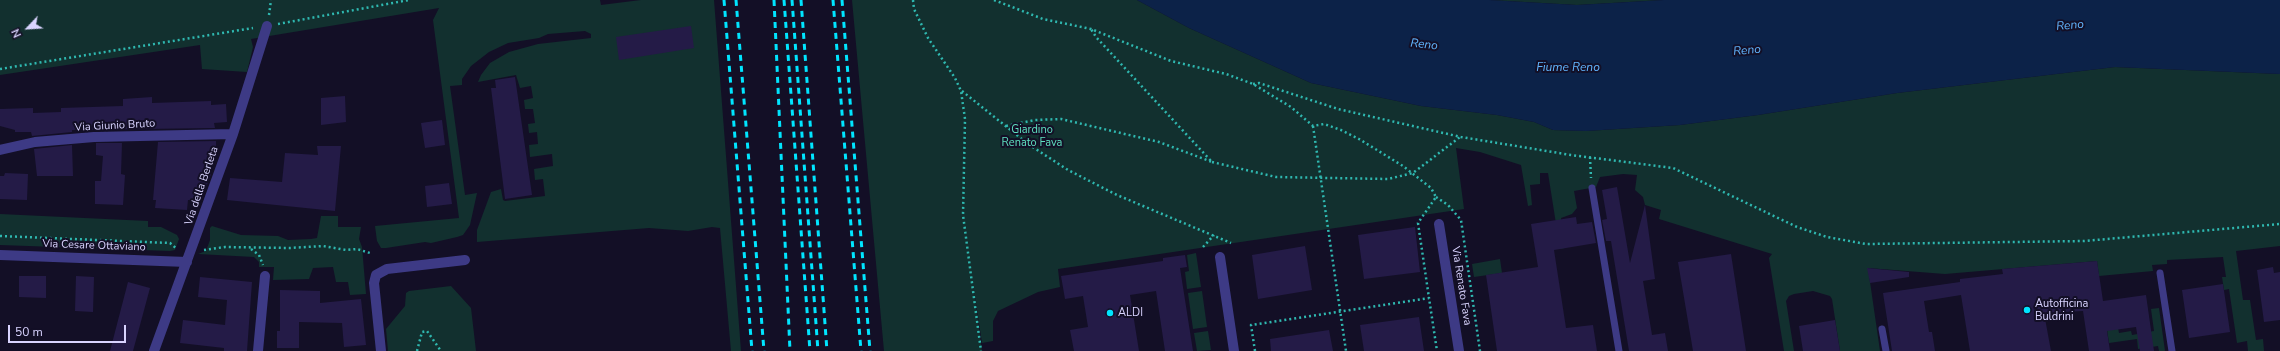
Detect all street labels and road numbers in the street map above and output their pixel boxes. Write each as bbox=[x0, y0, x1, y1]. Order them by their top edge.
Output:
street label: Via Giunio Bruto bbox=[74, 117, 156, 135]
street label: Via della Berleta bbox=[182, 145, 222, 227]
street label: Via Cesare Ottaviano bbox=[42, 238, 146, 254]
street label: Via Renato Fava bbox=[1448, 246, 1474, 326]

